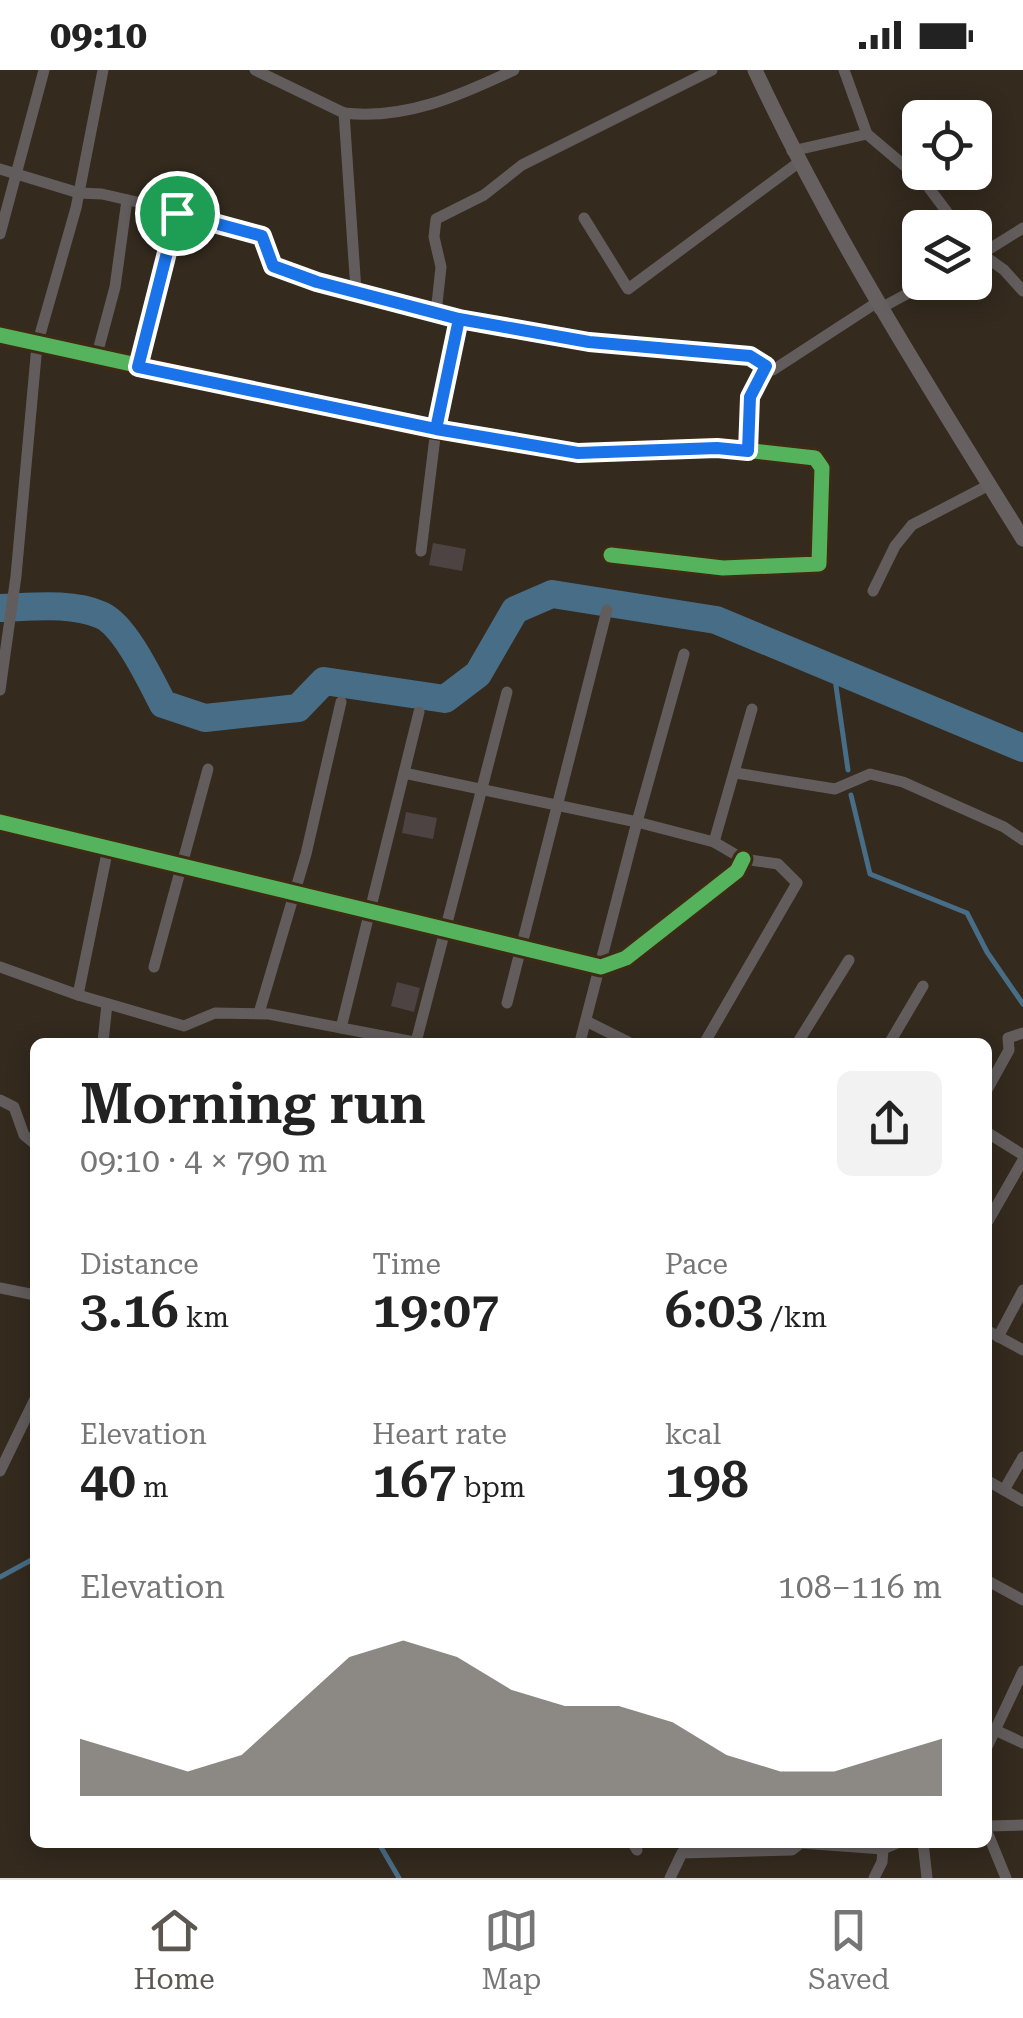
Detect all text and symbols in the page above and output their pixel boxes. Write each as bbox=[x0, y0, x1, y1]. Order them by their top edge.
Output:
text: 09:10 bbox=[50, 13, 147, 57]
map controls bbox=[902, 100, 992, 300]
button: locate bbox=[902, 100, 992, 190]
pin bbox=[135, 171, 220, 256]
icon: arrive bbox=[150, 186, 205, 241]
button: layers bbox=[902, 210, 992, 300]
button: share bbox=[837, 1071, 942, 1176]
text: Morning run bbox=[80, 1072, 426, 1136]
text: 09:10 · 4 × 790 m bbox=[80, 1142, 327, 1180]
text: Distance bbox=[80, 1248, 199, 1281]
text: Time bbox=[372, 1248, 441, 1281]
text: Pace bbox=[665, 1248, 728, 1281]
text: 3.16 bbox=[80, 1281, 179, 1339]
text: 19:07 bbox=[372, 1281, 499, 1339]
text: 6:03 bbox=[665, 1281, 763, 1339]
text: km bbox=[179, 1301, 229, 1334]
text: /km bbox=[763, 1301, 827, 1334]
text: Elevation bbox=[80, 1418, 207, 1451]
text: Heart rate bbox=[372, 1418, 507, 1451]
text: kcal bbox=[665, 1418, 721, 1451]
text: 40 bbox=[80, 1451, 136, 1509]
text: 167 bbox=[372, 1451, 456, 1509]
text: 198 bbox=[665, 1451, 749, 1509]
text: m bbox=[136, 1471, 169, 1504]
text: bpm bbox=[456, 1471, 525, 1504]
text: Elevation bbox=[80, 1568, 225, 1606]
text: 108–116 m bbox=[778, 1568, 942, 1606]
tab: Home bbox=[133, 1903, 215, 1996]
tab: Map bbox=[482, 1903, 541, 1996]
tab: Saved bbox=[808, 1903, 890, 1996]

